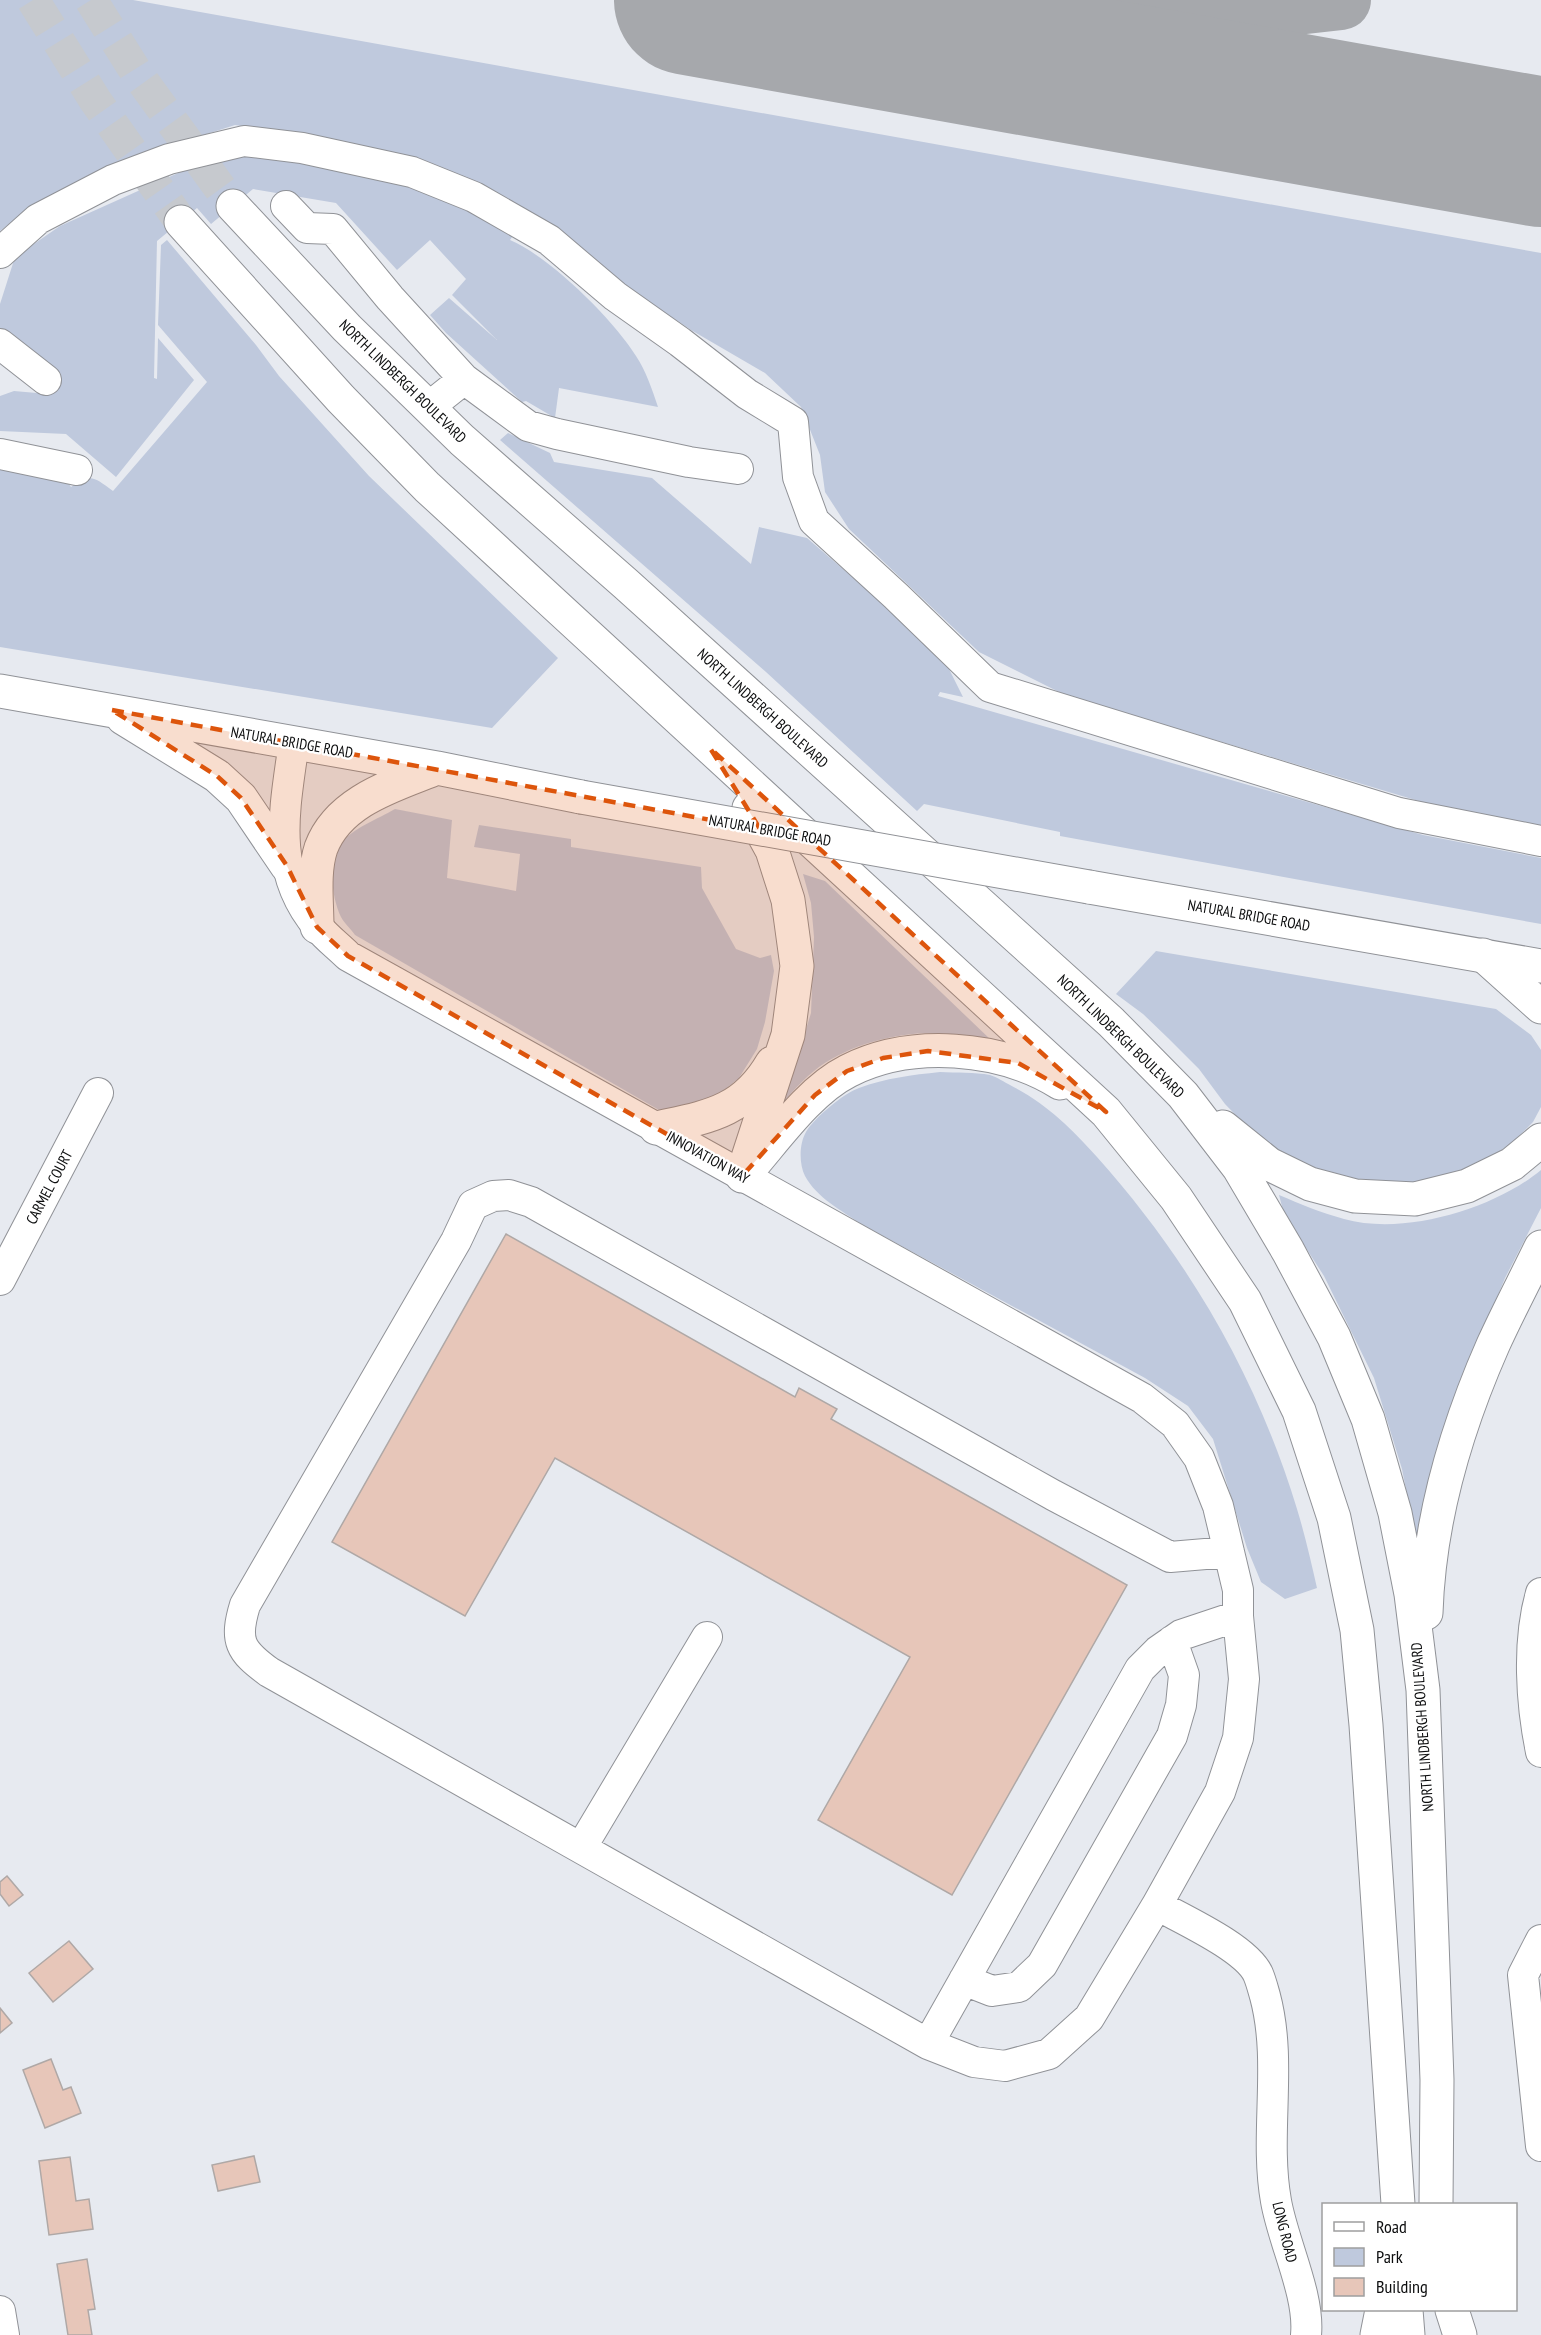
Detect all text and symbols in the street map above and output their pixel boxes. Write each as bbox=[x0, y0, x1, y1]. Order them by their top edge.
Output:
street label: NORTH LINDBERGH BOULEVARD bbox=[335, 315, 471, 447]
street label: NORTH LINDBERGH BOULEVARD bbox=[694, 644, 832, 772]
street label: NATURAL BRIDGE ROAD bbox=[229, 722, 355, 762]
street label: NATURAL BRIDGE ROAD bbox=[707, 810, 833, 850]
street label: NATURAL BRIDGE ROAD bbox=[1186, 895, 1312, 935]
street label: NORTH LINDBERGH BOULEVARD bbox=[1053, 970, 1189, 1102]
street label: INNOVATION WAY bbox=[663, 1126, 753, 1188]
street label: CARMEL COURT bbox=[21, 1146, 77, 1227]
street label: NORTH LINDBERGH BOULEVARD bbox=[1407, 1642, 1437, 1812]
street label: LONG ROAD bbox=[1268, 2200, 1302, 2264]
legend bbox=[1322, 2203, 1517, 2311]
text: Road bbox=[1376, 2215, 1407, 2238]
text: Park bbox=[1376, 2245, 1403, 2268]
text: Building bbox=[1376, 2275, 1428, 2298]

